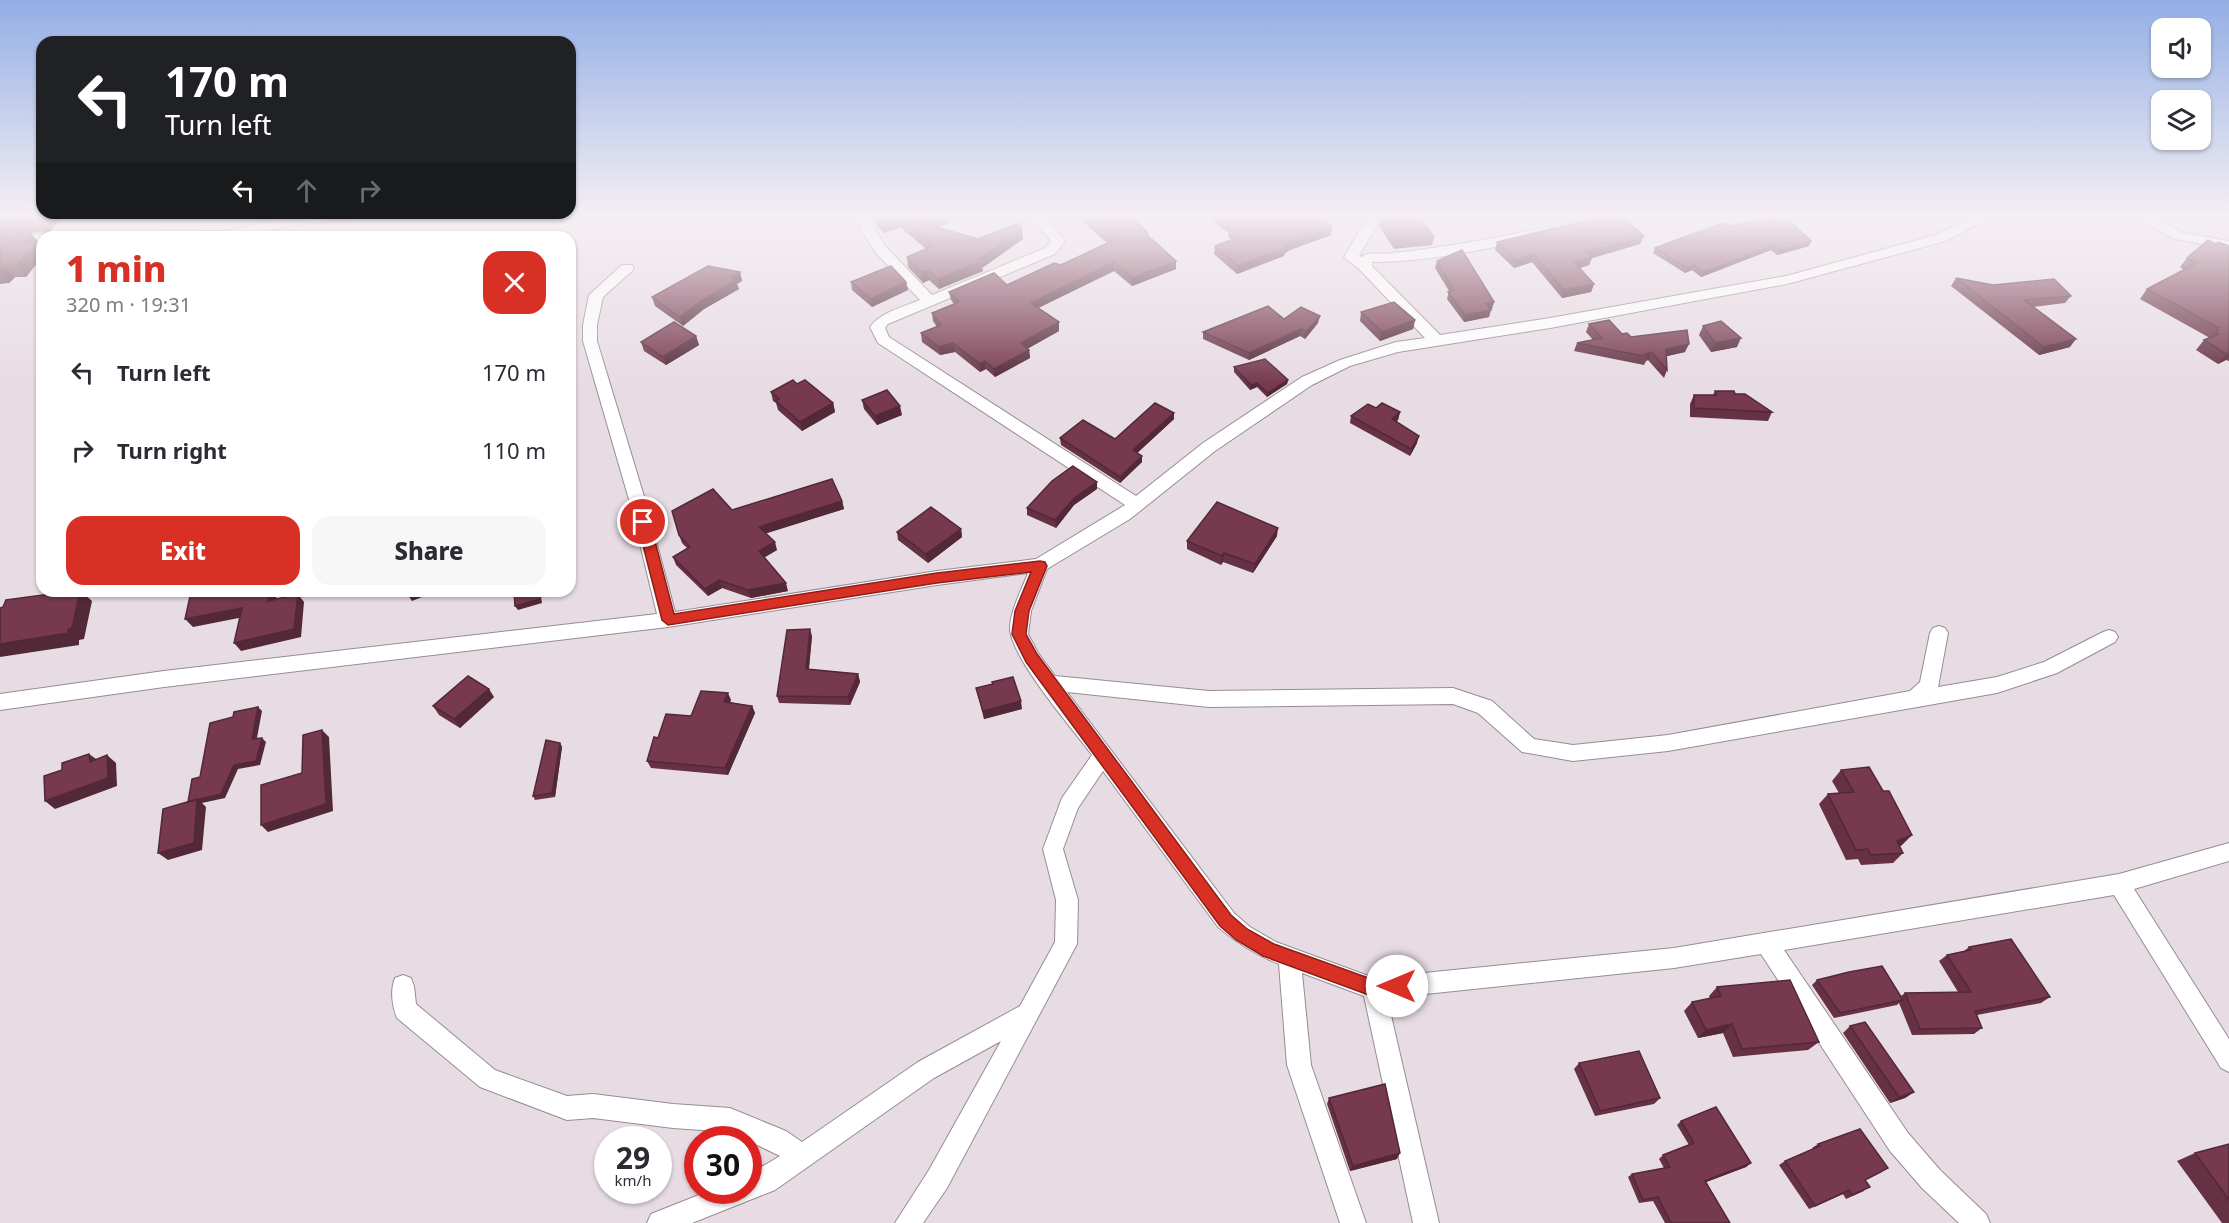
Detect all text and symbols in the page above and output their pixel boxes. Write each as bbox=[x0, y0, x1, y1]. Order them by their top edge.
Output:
map controls bbox=[2151, 18, 2211, 150]
button: sound bbox=[2151, 18, 2211, 78]
text: 170 m bbox=[165, 52, 289, 109]
icon: left bbox=[66, 60, 144, 138]
button: layers bbox=[2151, 90, 2211, 150]
text: Turn left bbox=[165, 106, 271, 143]
icon: left bbox=[227, 174, 260, 207]
icon: ahead bbox=[290, 174, 323, 207]
icon: right bbox=[353, 174, 386, 207]
text: 1 min bbox=[66, 244, 167, 293]
button: close bbox=[483, 251, 546, 314]
text: 320 m · 19:31 bbox=[66, 291, 191, 318]
icon: left bbox=[66, 356, 99, 389]
text: Turn left bbox=[117, 357, 211, 387]
text: 170 m bbox=[482, 357, 546, 387]
icon: right bbox=[66, 434, 99, 467]
text: Turn right bbox=[117, 435, 227, 465]
text: 110 m bbox=[482, 435, 546, 465]
pin bbox=[617, 496, 668, 547]
icon: arrive bbox=[626, 505, 659, 538]
button: Exit bbox=[66, 516, 300, 585]
button: Share bbox=[312, 516, 546, 585]
position arrow bbox=[1365, 954, 1429, 1018]
speed limit sign: 30 bbox=[684, 1126, 762, 1204]
text: 29 bbox=[616, 1137, 650, 1178]
text: km/h bbox=[615, 1170, 651, 1190]

